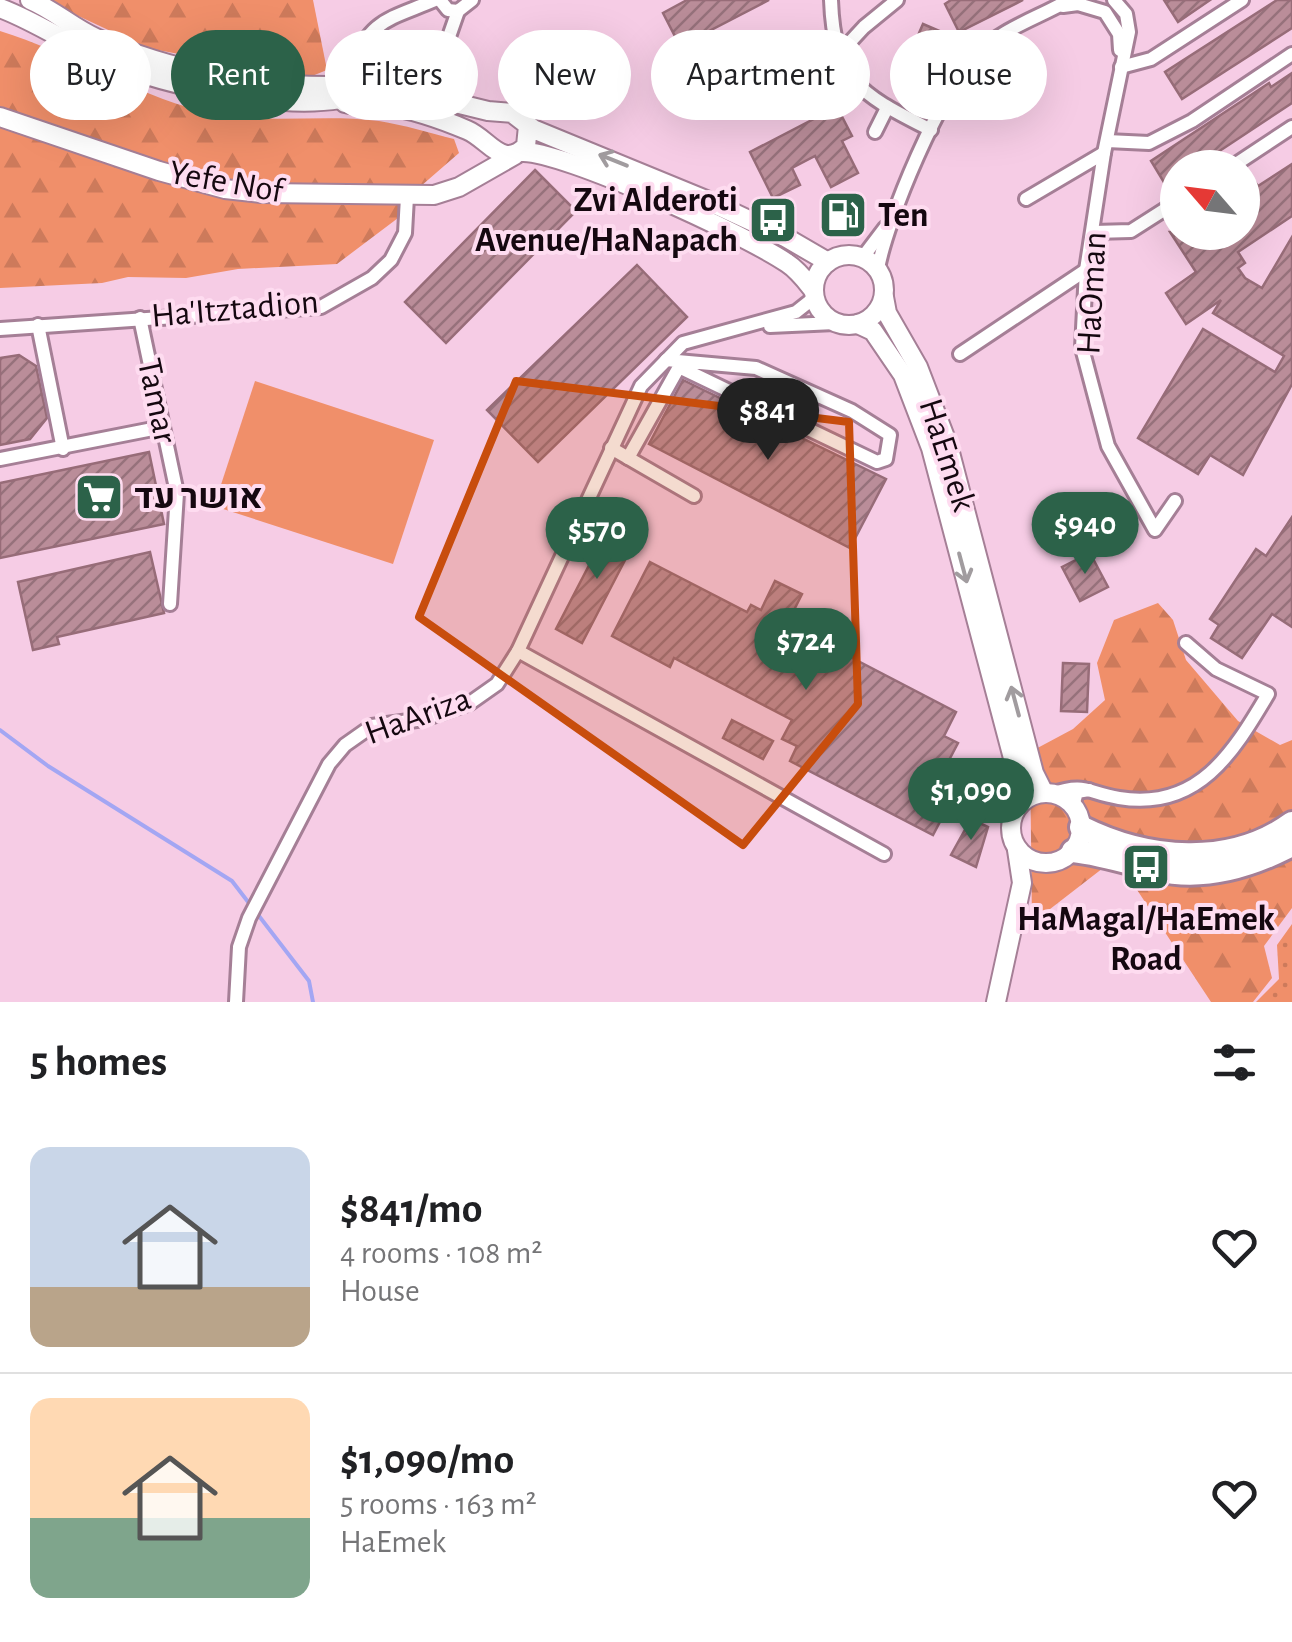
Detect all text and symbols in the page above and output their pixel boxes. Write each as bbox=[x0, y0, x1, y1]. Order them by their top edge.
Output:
chip: Buy bbox=[30, 30, 151, 120]
chip: Rent bbox=[171, 30, 305, 120]
chip: Filters bbox=[325, 30, 478, 120]
chip: New bbox=[498, 30, 631, 120]
chip: Apartment bbox=[651, 30, 870, 120]
chip: House bbox=[890, 30, 1047, 120]
one-way arrow bbox=[599, 150, 629, 168]
north arrow bbox=[1160, 150, 1260, 250]
map controls bbox=[1160, 150, 1260, 250]
street label: Yefe Nof bbox=[167, 155, 288, 210]
place label: Zvi Alderoti Avenue/HaNapach bbox=[475, 183, 738, 258]
fuel station icon: Ten bbox=[817, 189, 869, 241]
bus stop icon: Zvi Alderoti Avenue/HaNapach bbox=[747, 194, 799, 246]
place label: Ten bbox=[878, 198, 928, 233]
street label: HaOman bbox=[1071, 231, 1113, 355]
street label: Ha'Itztadion bbox=[150, 284, 320, 334]
street label: Tamar bbox=[131, 355, 183, 447]
pin: $841 bbox=[709, 378, 827, 463]
text: $841 bbox=[739, 394, 797, 426]
street label: HaEmek bbox=[912, 394, 982, 516]
supermarket icon: אושר עד bbox=[73, 471, 125, 523]
place label: אושר עד bbox=[134, 480, 263, 515]
pin: $940 bbox=[1026, 492, 1144, 577]
pin: $570 bbox=[538, 497, 656, 582]
text: $940 bbox=[1054, 508, 1116, 540]
text: $570 bbox=[568, 513, 626, 545]
one-way arrow bbox=[955, 552, 974, 584]
pin: $724 bbox=[747, 608, 865, 693]
text: $724 bbox=[776, 624, 836, 656]
street label: HaAriza bbox=[360, 681, 476, 751]
one-way arrow bbox=[1005, 686, 1024, 717]
pin: $1,090 bbox=[890, 758, 1052, 843]
text: $1,090 bbox=[930, 774, 1012, 806]
bus stop icon: HaMagal/HaEmek Road bbox=[1120, 841, 1172, 893]
place label: HaMagal/HaEmek Road bbox=[1017, 902, 1276, 977]
icon: filters bbox=[1207, 1035, 1262, 1090]
text: 5 homes bbox=[30, 1041, 167, 1083]
icon: home bbox=[110, 1187, 230, 1307]
text: $841/mo bbox=[340, 1188, 482, 1230]
icon: heart bbox=[1207, 1220, 1262, 1275]
text: 4 rooms · 108 m² bbox=[340, 1237, 543, 1269]
text: House bbox=[340, 1275, 420, 1307]
icon: home bbox=[110, 1438, 230, 1558]
text: $1,090/mo bbox=[340, 1439, 514, 1481]
icon: heart bbox=[1207, 1471, 1262, 1526]
text: 5 rooms · 163 m² bbox=[340, 1488, 537, 1520]
text: HaEmek bbox=[340, 1526, 446, 1558]

